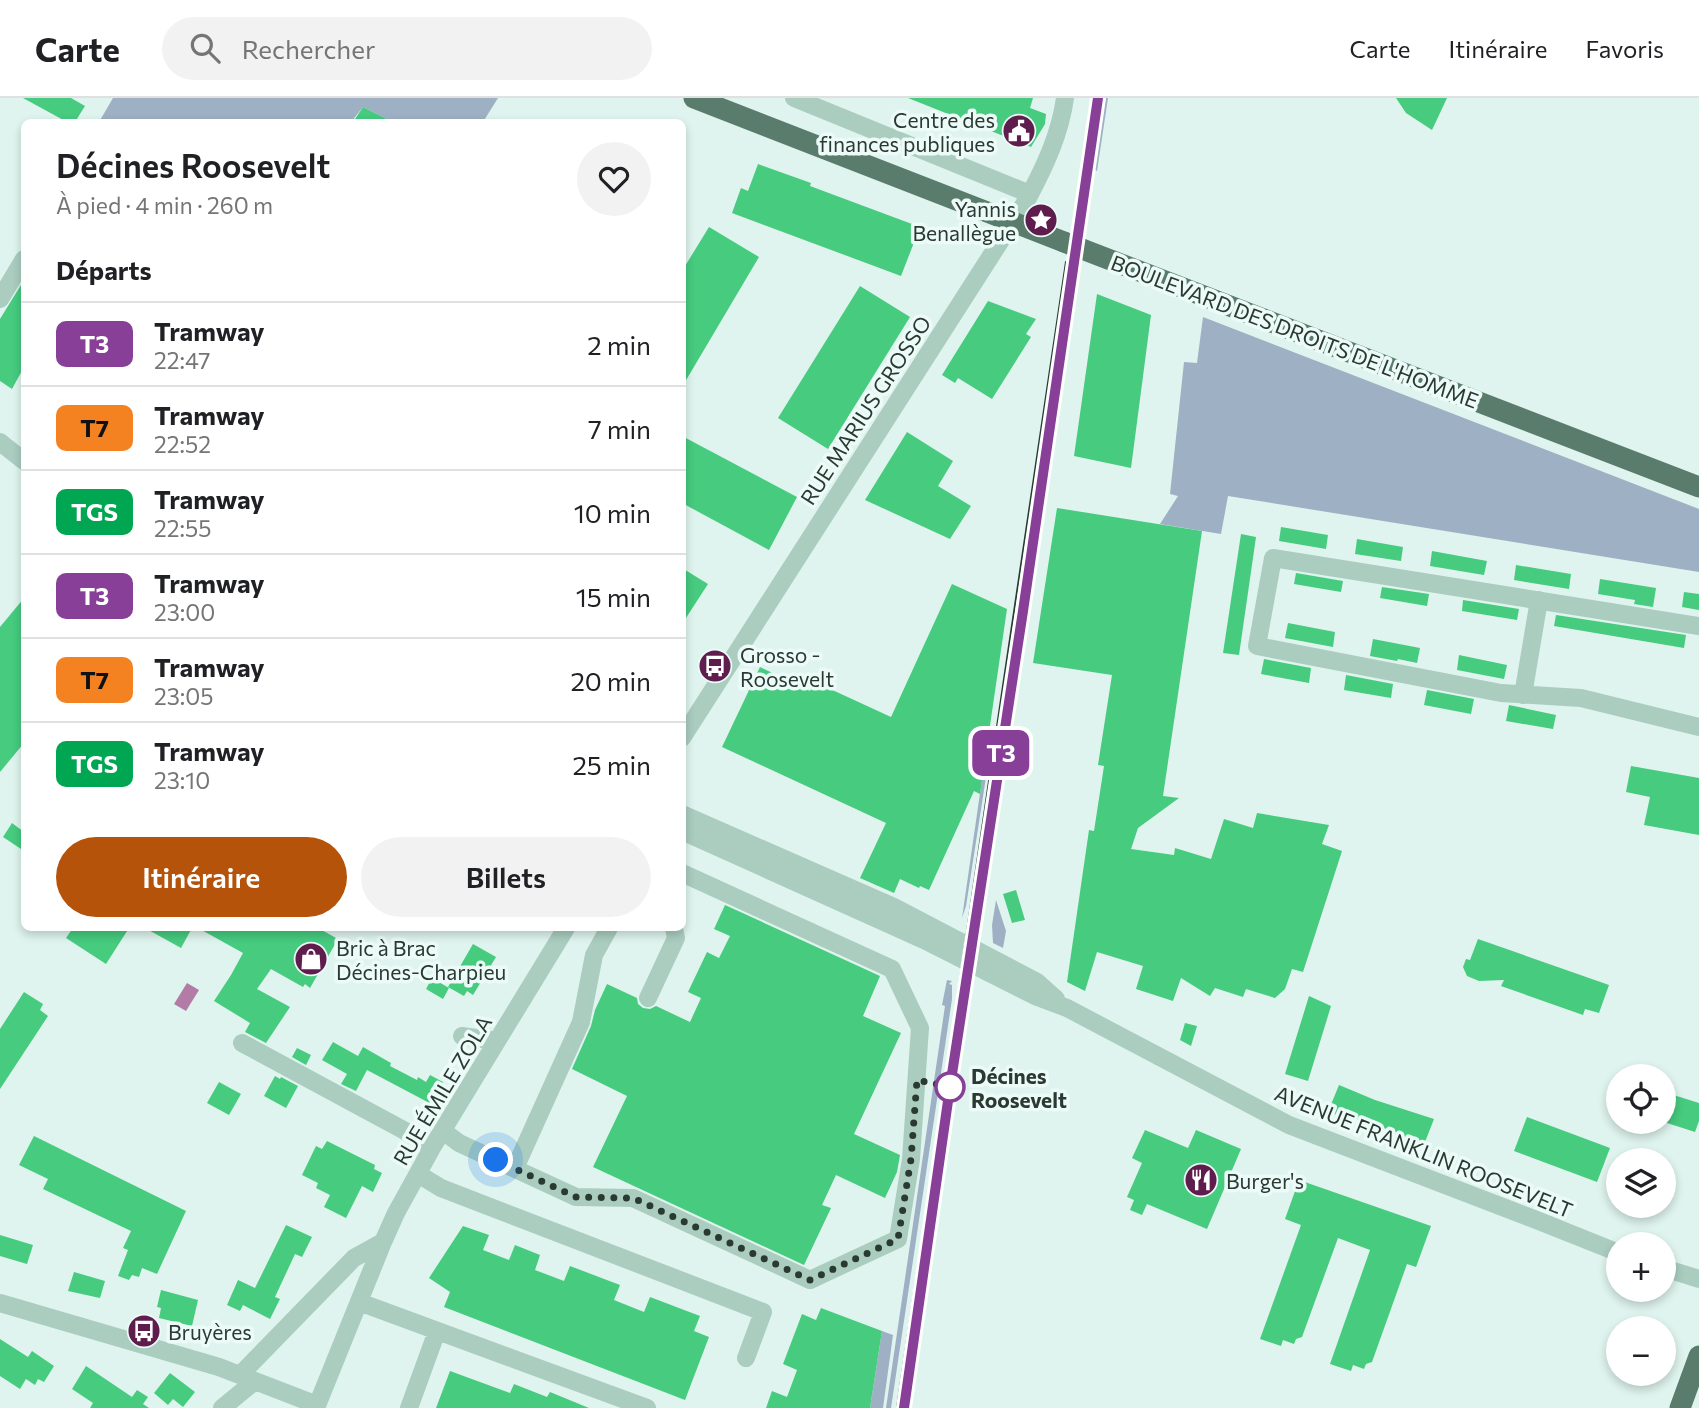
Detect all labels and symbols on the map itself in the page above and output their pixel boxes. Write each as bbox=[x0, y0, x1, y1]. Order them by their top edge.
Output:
place label: Centre des finances publiques bbox=[819, 107, 995, 156]
public building icon: Centre des finances publiques bbox=[1000, 112, 1038, 150]
place label: Yannis Benallègue bbox=[912, 196, 1016, 245]
place icon: Yannis Benallègue bbox=[1022, 201, 1060, 239]
street label: BOULEVARD DES DROITS DE L'HOMME bbox=[1108, 249, 1482, 413]
street label: RUE MARIUS GROSSO bbox=[795, 311, 935, 509]
place label: Grosso - Roosevelt bbox=[740, 642, 834, 691]
bus stop icon: Grosso - Roosevelt bbox=[696, 647, 734, 685]
line badge: T3 bbox=[970, 730, 1032, 776]
place label: Bric à Brac Décines-Charpieu bbox=[336, 935, 506, 984]
shop icon: Bric à Brac Décines-Charpieu bbox=[292, 940, 330, 978]
street label: RUE ÉMILE ZOLA bbox=[388, 1011, 496, 1169]
place label: Décines Roosevelt bbox=[971, 1063, 1067, 1112]
marker: Décines Roosevelt bbox=[935, 1072, 965, 1102]
street label: AVENUE FRANKLIN ROOSEVELT bbox=[1271, 1080, 1577, 1222]
your location bbox=[478, 1142, 513, 1177]
restaurant icon: Burger's bbox=[1182, 1161, 1220, 1199]
place label: Burger's bbox=[1226, 1168, 1304, 1193]
bus stop icon: Bruyères bbox=[125, 1312, 163, 1350]
place label: Bruyères bbox=[168, 1319, 252, 1344]

